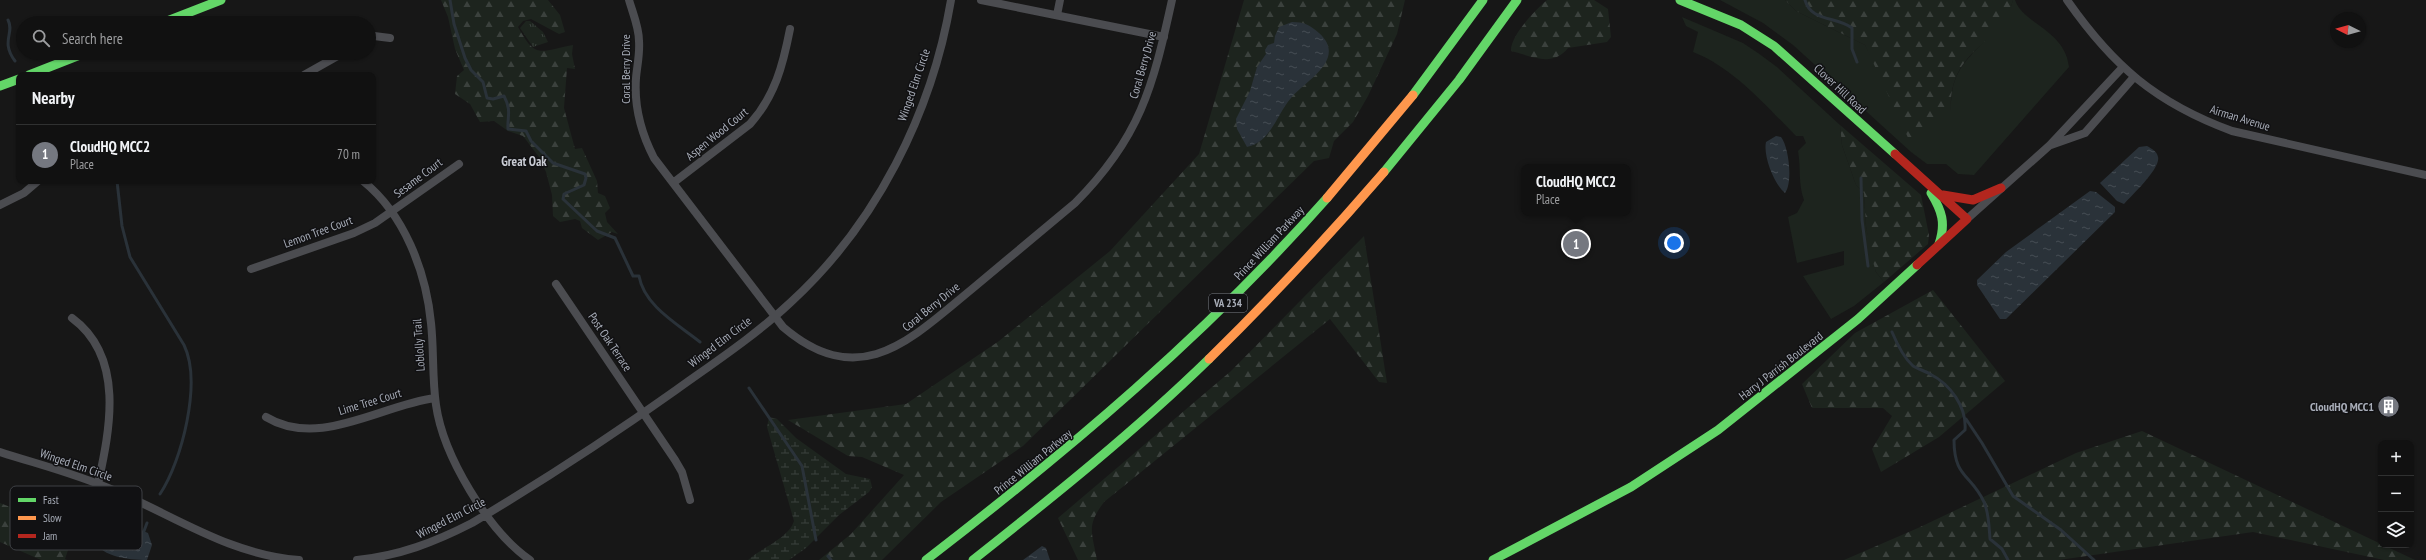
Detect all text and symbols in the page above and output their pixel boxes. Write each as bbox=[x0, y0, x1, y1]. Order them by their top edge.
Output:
north arrow bbox=[2330, 12, 2366, 48]
search box bbox=[16, 16, 376, 60]
icon: search bbox=[30, 27, 52, 49]
text: Search here bbox=[62, 29, 123, 48]
street label: Coral Berry Drive bbox=[1126, 29, 1159, 100]
street label: Coral Berry Drive bbox=[618, 34, 633, 104]
street label: Winged Elm Circle bbox=[894, 47, 933, 123]
street label: Clover Hill Road bbox=[1811, 60, 1870, 117]
text: Nearby bbox=[32, 87, 75, 109]
street label: Airman Avenue bbox=[2208, 101, 2272, 134]
street label: Aspen Wood Court bbox=[683, 104, 751, 163]
text: CloudHQ MCC2 bbox=[70, 137, 150, 156]
text: 1 bbox=[42, 146, 48, 163]
text: 70 m bbox=[337, 146, 360, 163]
district label: Great Oak bbox=[501, 153, 547, 170]
street label: Sesame Court bbox=[391, 154, 445, 201]
text: Place bbox=[70, 156, 94, 173]
popup bbox=[1521, 164, 1631, 216]
text: CloudHQ MCC2 bbox=[1536, 172, 1616, 191]
text: Place bbox=[1536, 191, 1560, 208]
street label: Prince William Parkway bbox=[1230, 202, 1307, 283]
street label: Lemon Tree Court bbox=[281, 212, 355, 251]
pin: 1 bbox=[1563, 229, 1589, 259]
your location bbox=[1664, 233, 1684, 253]
street label: Coral Berry Drive bbox=[899, 279, 962, 334]
road number: VA 234 bbox=[1209, 294, 1247, 312]
street label: Post Oak Terrace bbox=[585, 309, 636, 374]
street label: Winged Elm Circle bbox=[685, 313, 754, 370]
street label: Loblolly Trail bbox=[409, 318, 428, 372]
street label: Harry J Parrish Boulevard bbox=[1736, 328, 1826, 403]
street label: Lime Tree Court bbox=[337, 385, 404, 418]
building icon: CloudHQ MCC1 bbox=[2376, 394, 2402, 420]
place label: CloudHQ MCC1 bbox=[2310, 399, 2374, 414]
street label: Prince William Parkway bbox=[991, 425, 1075, 498]
map controls bbox=[2378, 440, 2414, 548]
button: + bbox=[2378, 440, 2414, 476]
street label: Winged Elm Circle bbox=[38, 445, 114, 484]
button: − bbox=[2378, 476, 2414, 512]
legend bbox=[10, 486, 142, 550]
text: Fast bbox=[43, 493, 59, 507]
street label: Winged Elm Circle bbox=[414, 494, 488, 541]
text: Slow bbox=[43, 511, 62, 525]
button: layers bbox=[2378, 512, 2414, 548]
text: Jam bbox=[42, 529, 57, 543]

